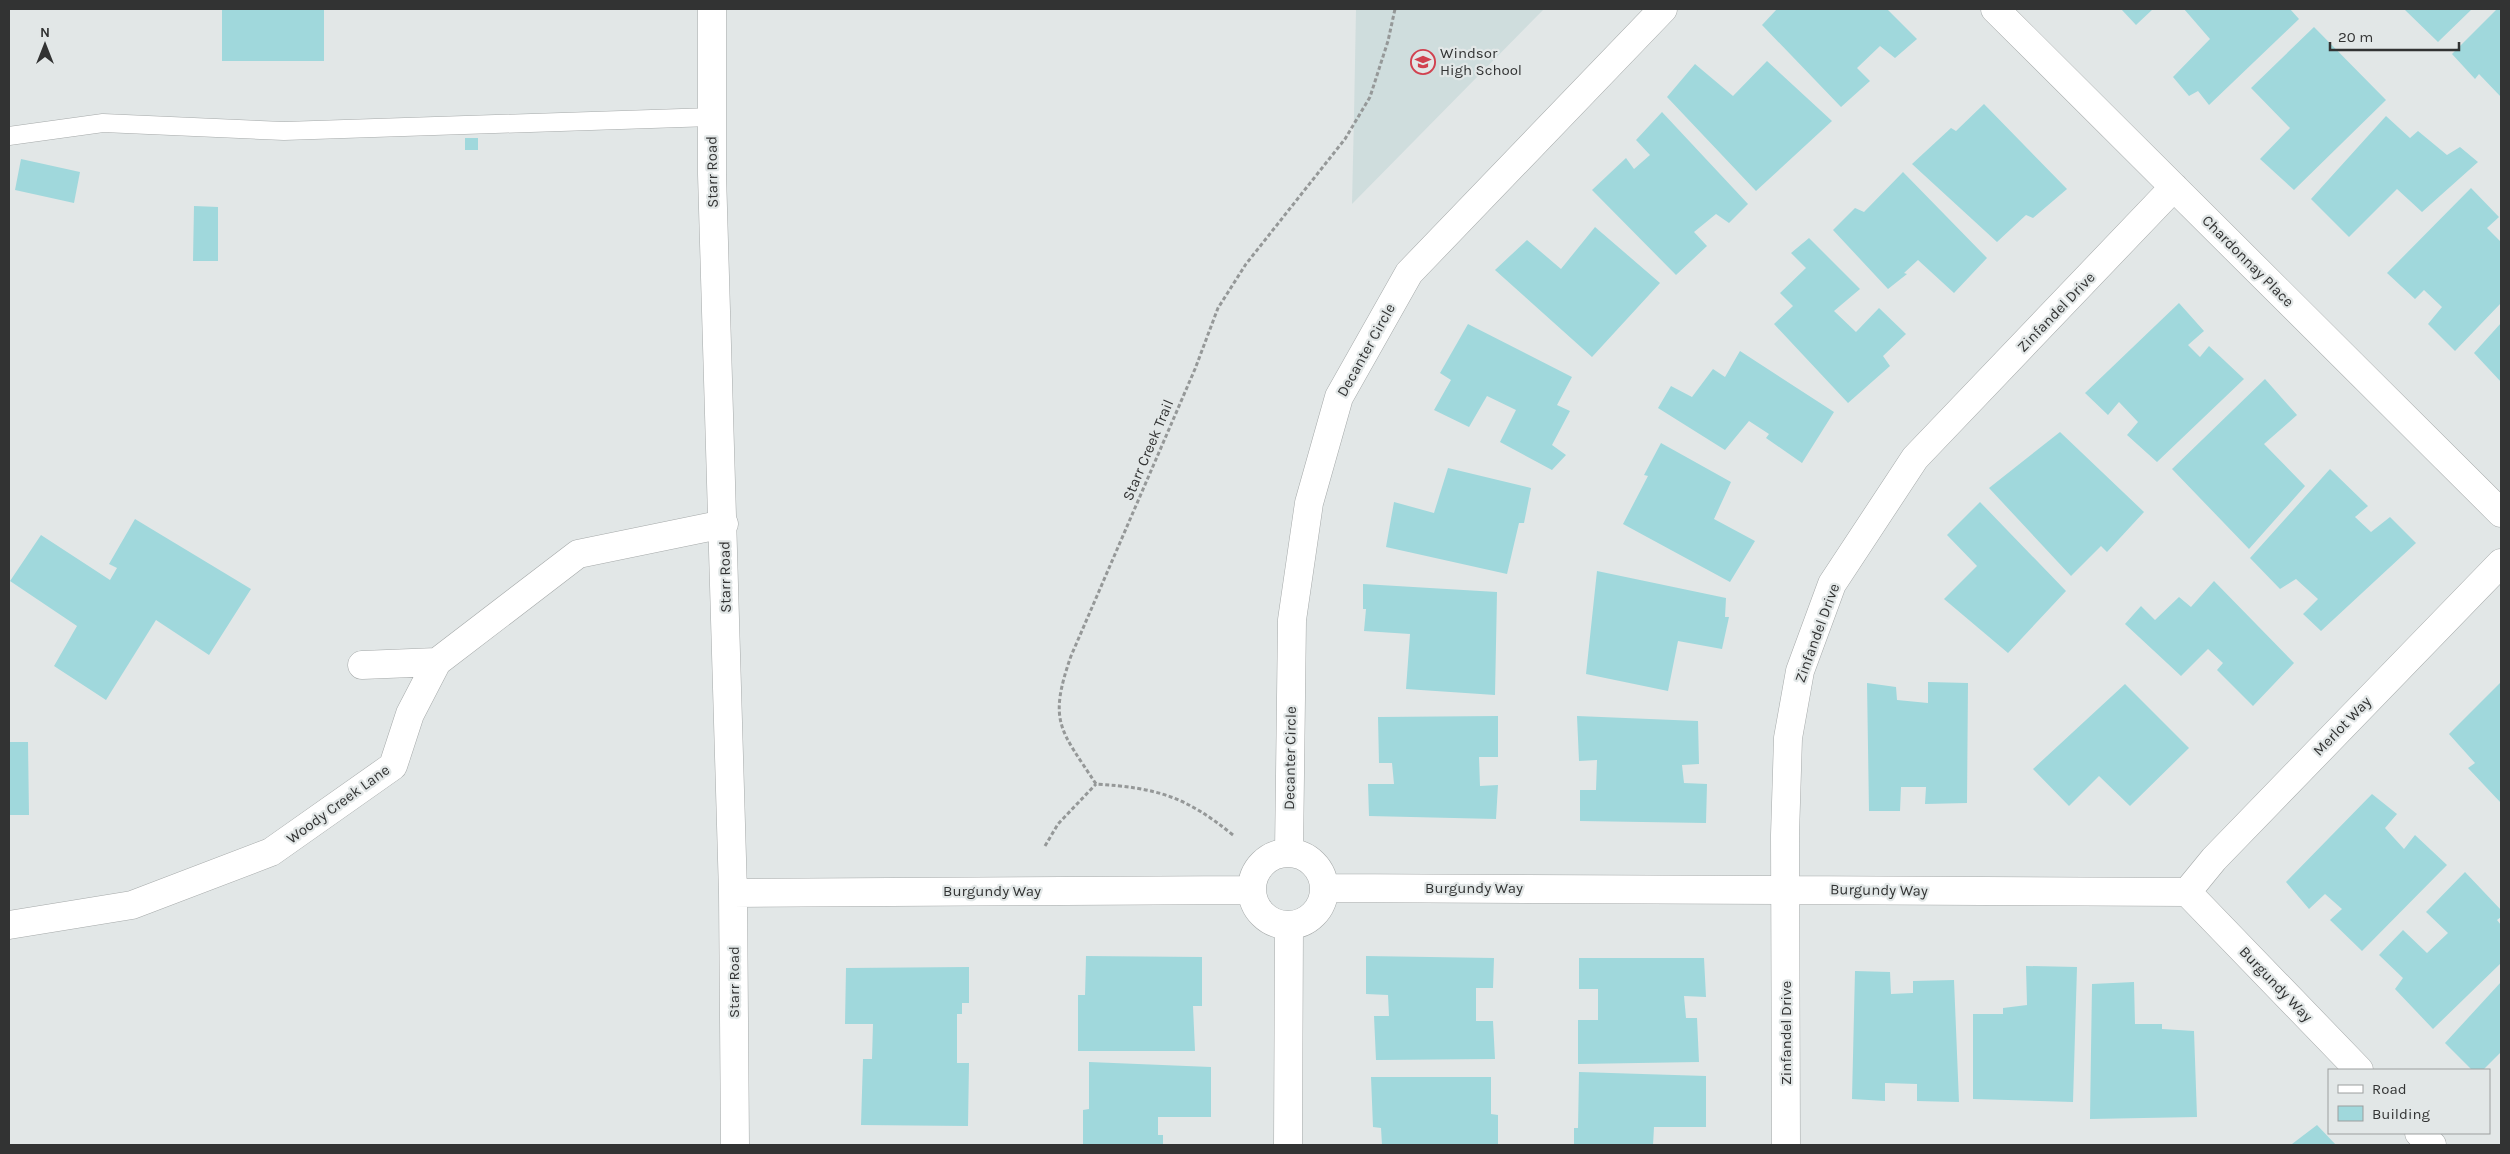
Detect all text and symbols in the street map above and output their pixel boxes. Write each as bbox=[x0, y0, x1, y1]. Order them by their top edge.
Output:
north arrow bbox=[20, 20, 70, 70]
scale bar bbox=[2330, 20, 2459, 52]
text: N bbox=[40, 24, 50, 41]
text: 20 m bbox=[2338, 28, 2373, 46]
place label: Windsor High School bbox=[1440, 44, 1522, 79]
school or university icon: Windsor High School bbox=[1410, 49, 1436, 75]
street label: Starr Road bbox=[702, 136, 722, 208]
street label: Chardonnay Place bbox=[2198, 211, 2298, 311]
street label: Zinfandel Drive bbox=[2013, 268, 2099, 356]
street label: Decanter Circle bbox=[1333, 300, 1399, 400]
street label: Starr Creek Trail bbox=[1119, 397, 1177, 503]
street label: Starr Road bbox=[715, 541, 735, 613]
street label: Zinfandel Drive bbox=[1791, 581, 1843, 685]
street label: Merlot Way bbox=[2309, 693, 2375, 759]
street label: Decanter Circle bbox=[1280, 706, 1300, 810]
street label: Woody Creek Lane bbox=[283, 761, 393, 847]
street label: Burgundy Way bbox=[1425, 879, 1523, 897]
street label: Burgundy Way bbox=[1830, 880, 1928, 900]
street label: Burgundy Way bbox=[943, 882, 1041, 900]
street label: Burgundy Way bbox=[2236, 943, 2316, 1025]
street label: Starr Road bbox=[725, 946, 743, 1018]
street label: Zinfandel Drive bbox=[1777, 981, 1795, 1085]
legend bbox=[2328, 1069, 2490, 1134]
text: Road bbox=[2372, 1080, 2407, 1098]
text: Building bbox=[2372, 1105, 2430, 1123]

